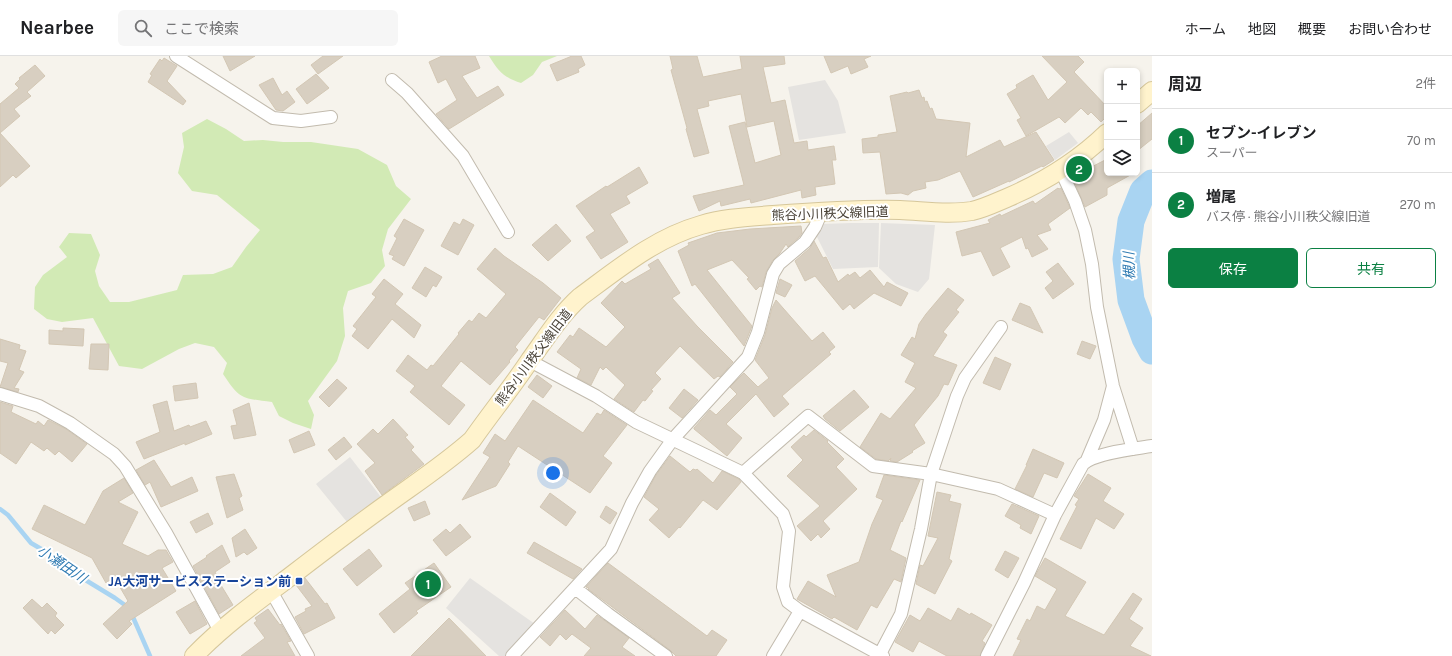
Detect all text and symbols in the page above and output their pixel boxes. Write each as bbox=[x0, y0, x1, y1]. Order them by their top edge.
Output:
search box bbox=[118, 10, 398, 46]
text: Nearbee bbox=[20, 17, 94, 39]
icon: search bbox=[132, 17, 154, 39]
text: ここで検索 bbox=[164, 20, 239, 38]
text: ホーム bbox=[1184, 21, 1226, 38]
text: 地図 bbox=[1248, 21, 1276, 38]
text: 概要 bbox=[1298, 21, 1326, 38]
text: お問い合わせ bbox=[1348, 21, 1432, 38]
map controls bbox=[1104, 68, 1140, 176]
button: + bbox=[1104, 68, 1140, 104]
text: 周辺 bbox=[1168, 74, 1202, 94]
text: 2件 bbox=[1415, 76, 1436, 91]
button: − bbox=[1104, 104, 1140, 140]
text: セブン-イレブン bbox=[1206, 124, 1317, 142]
text: 1 bbox=[1179, 133, 1183, 148]
text: 70 m bbox=[1407, 133, 1436, 148]
button: layers bbox=[1104, 140, 1140, 176]
text: スーパー bbox=[1206, 145, 1258, 160]
pin: 2 bbox=[1066, 154, 1092, 184]
text: 増尾 bbox=[1206, 188, 1236, 206]
text: 2 bbox=[1177, 197, 1185, 212]
text: 270 m bbox=[1399, 197, 1436, 212]
street label: 熊谷小川秩父線旧道 bbox=[771, 204, 889, 223]
text: バス停 · 熊谷小川秩父線旧道 bbox=[1206, 209, 1371, 224]
button: 保存 bbox=[1168, 248, 1298, 288]
button: 共有 bbox=[1306, 248, 1436, 288]
water label: 槻川 bbox=[1120, 250, 1138, 280]
street label: 熊谷小川秩父線旧道 bbox=[492, 306, 575, 409]
your location bbox=[543, 463, 563, 483]
water label: 小瀬田川 bbox=[34, 542, 91, 588]
pin: 1 bbox=[415, 569, 441, 599]
place label: JA大河サービスステーション前 bbox=[108, 574, 291, 589]
marker: JA大河サービスステーション前 bbox=[294, 576, 304, 586]

